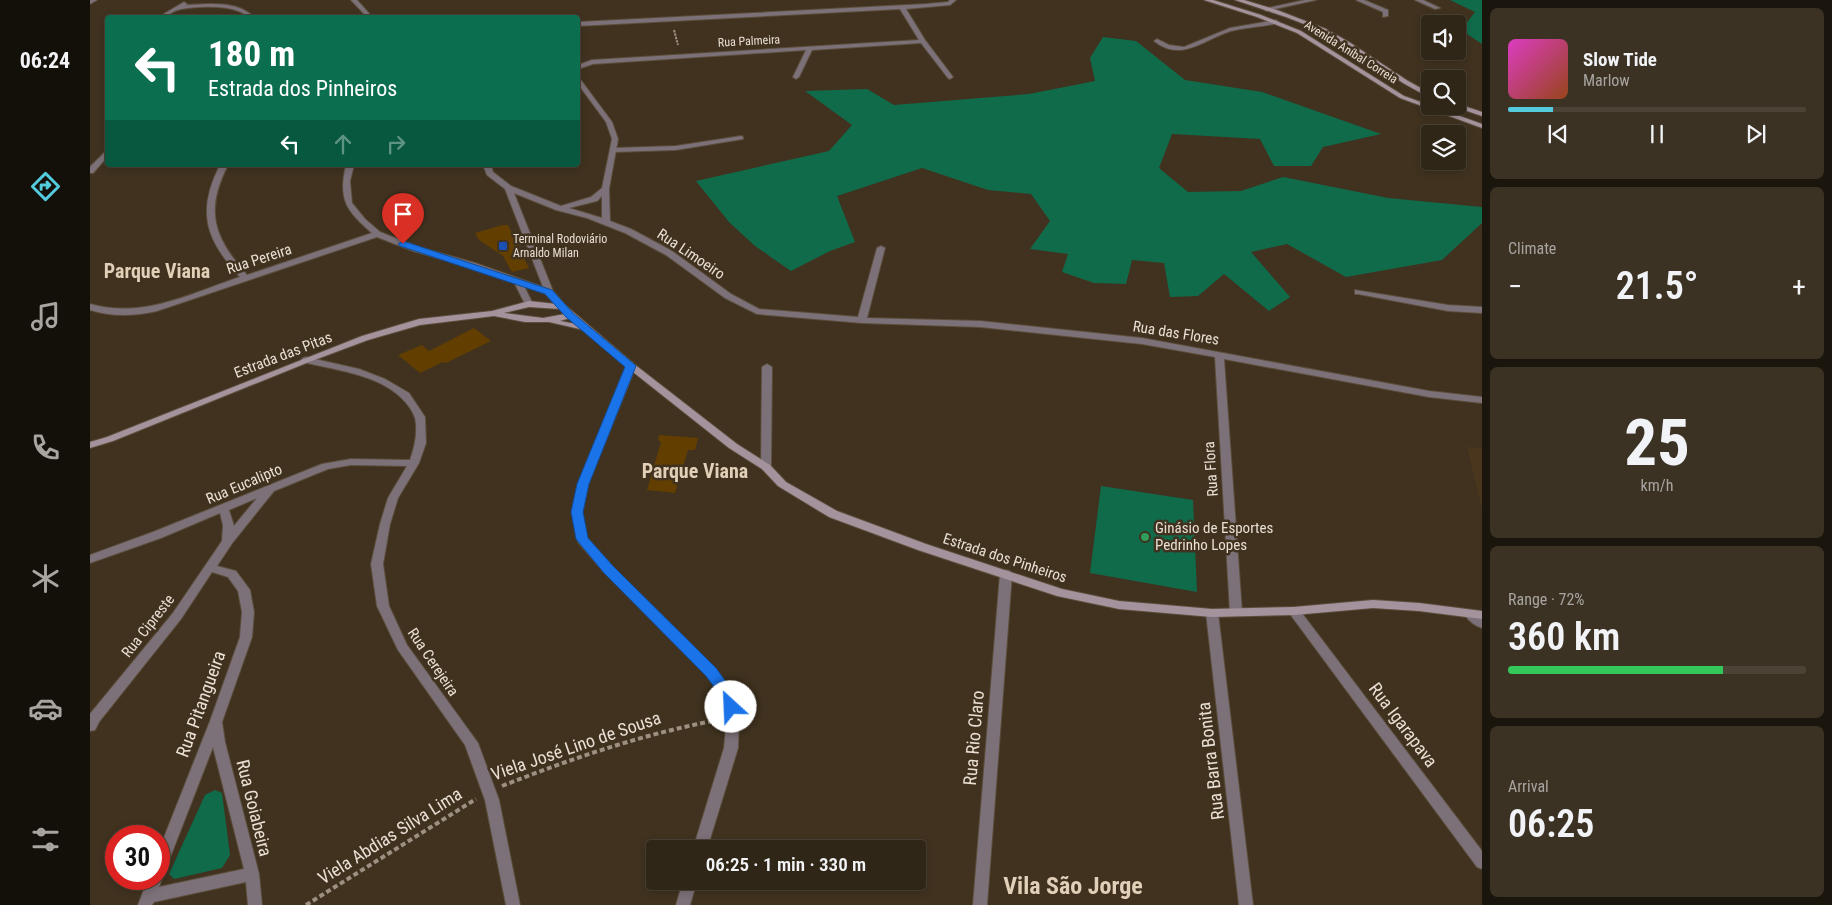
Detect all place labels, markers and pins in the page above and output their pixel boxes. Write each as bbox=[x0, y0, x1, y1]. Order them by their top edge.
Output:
pin bbox=[382, 193, 424, 244]
place label: Terminal Rodoviário Arnaldo Milan bbox=[513, 232, 607, 260]
marker: Terminal Rodoviário Arnaldo Milan bbox=[497, 240, 509, 252]
place label: Ginásio de Esportes Pedrinho Lopes bbox=[1155, 519, 1274, 554]
marker: Ginásio de Esportes Pedrinho Lopes bbox=[1139, 531, 1151, 543]

